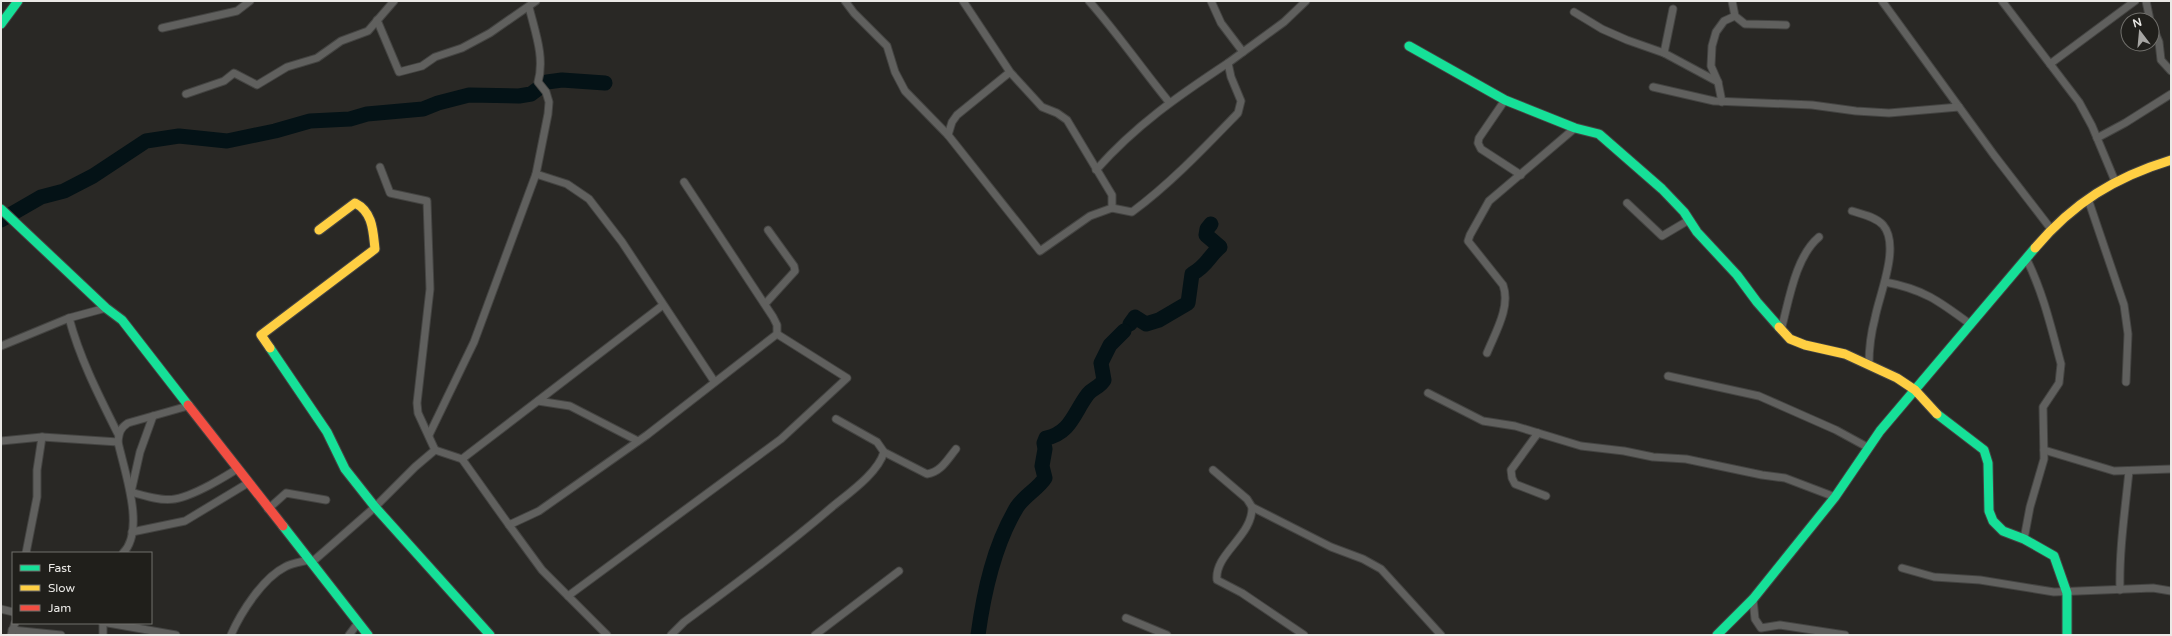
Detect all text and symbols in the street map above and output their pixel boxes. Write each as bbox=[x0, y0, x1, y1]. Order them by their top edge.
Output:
north arrow bbox=[2120, 12, 2160, 52]
text: N bbox=[2131, 15, 2143, 30]
legend bbox=[12, 552, 152, 624]
text: Fast bbox=[48, 561, 72, 575]
text: Slow bbox=[48, 581, 75, 595]
text: Jam bbox=[48, 601, 71, 615]

